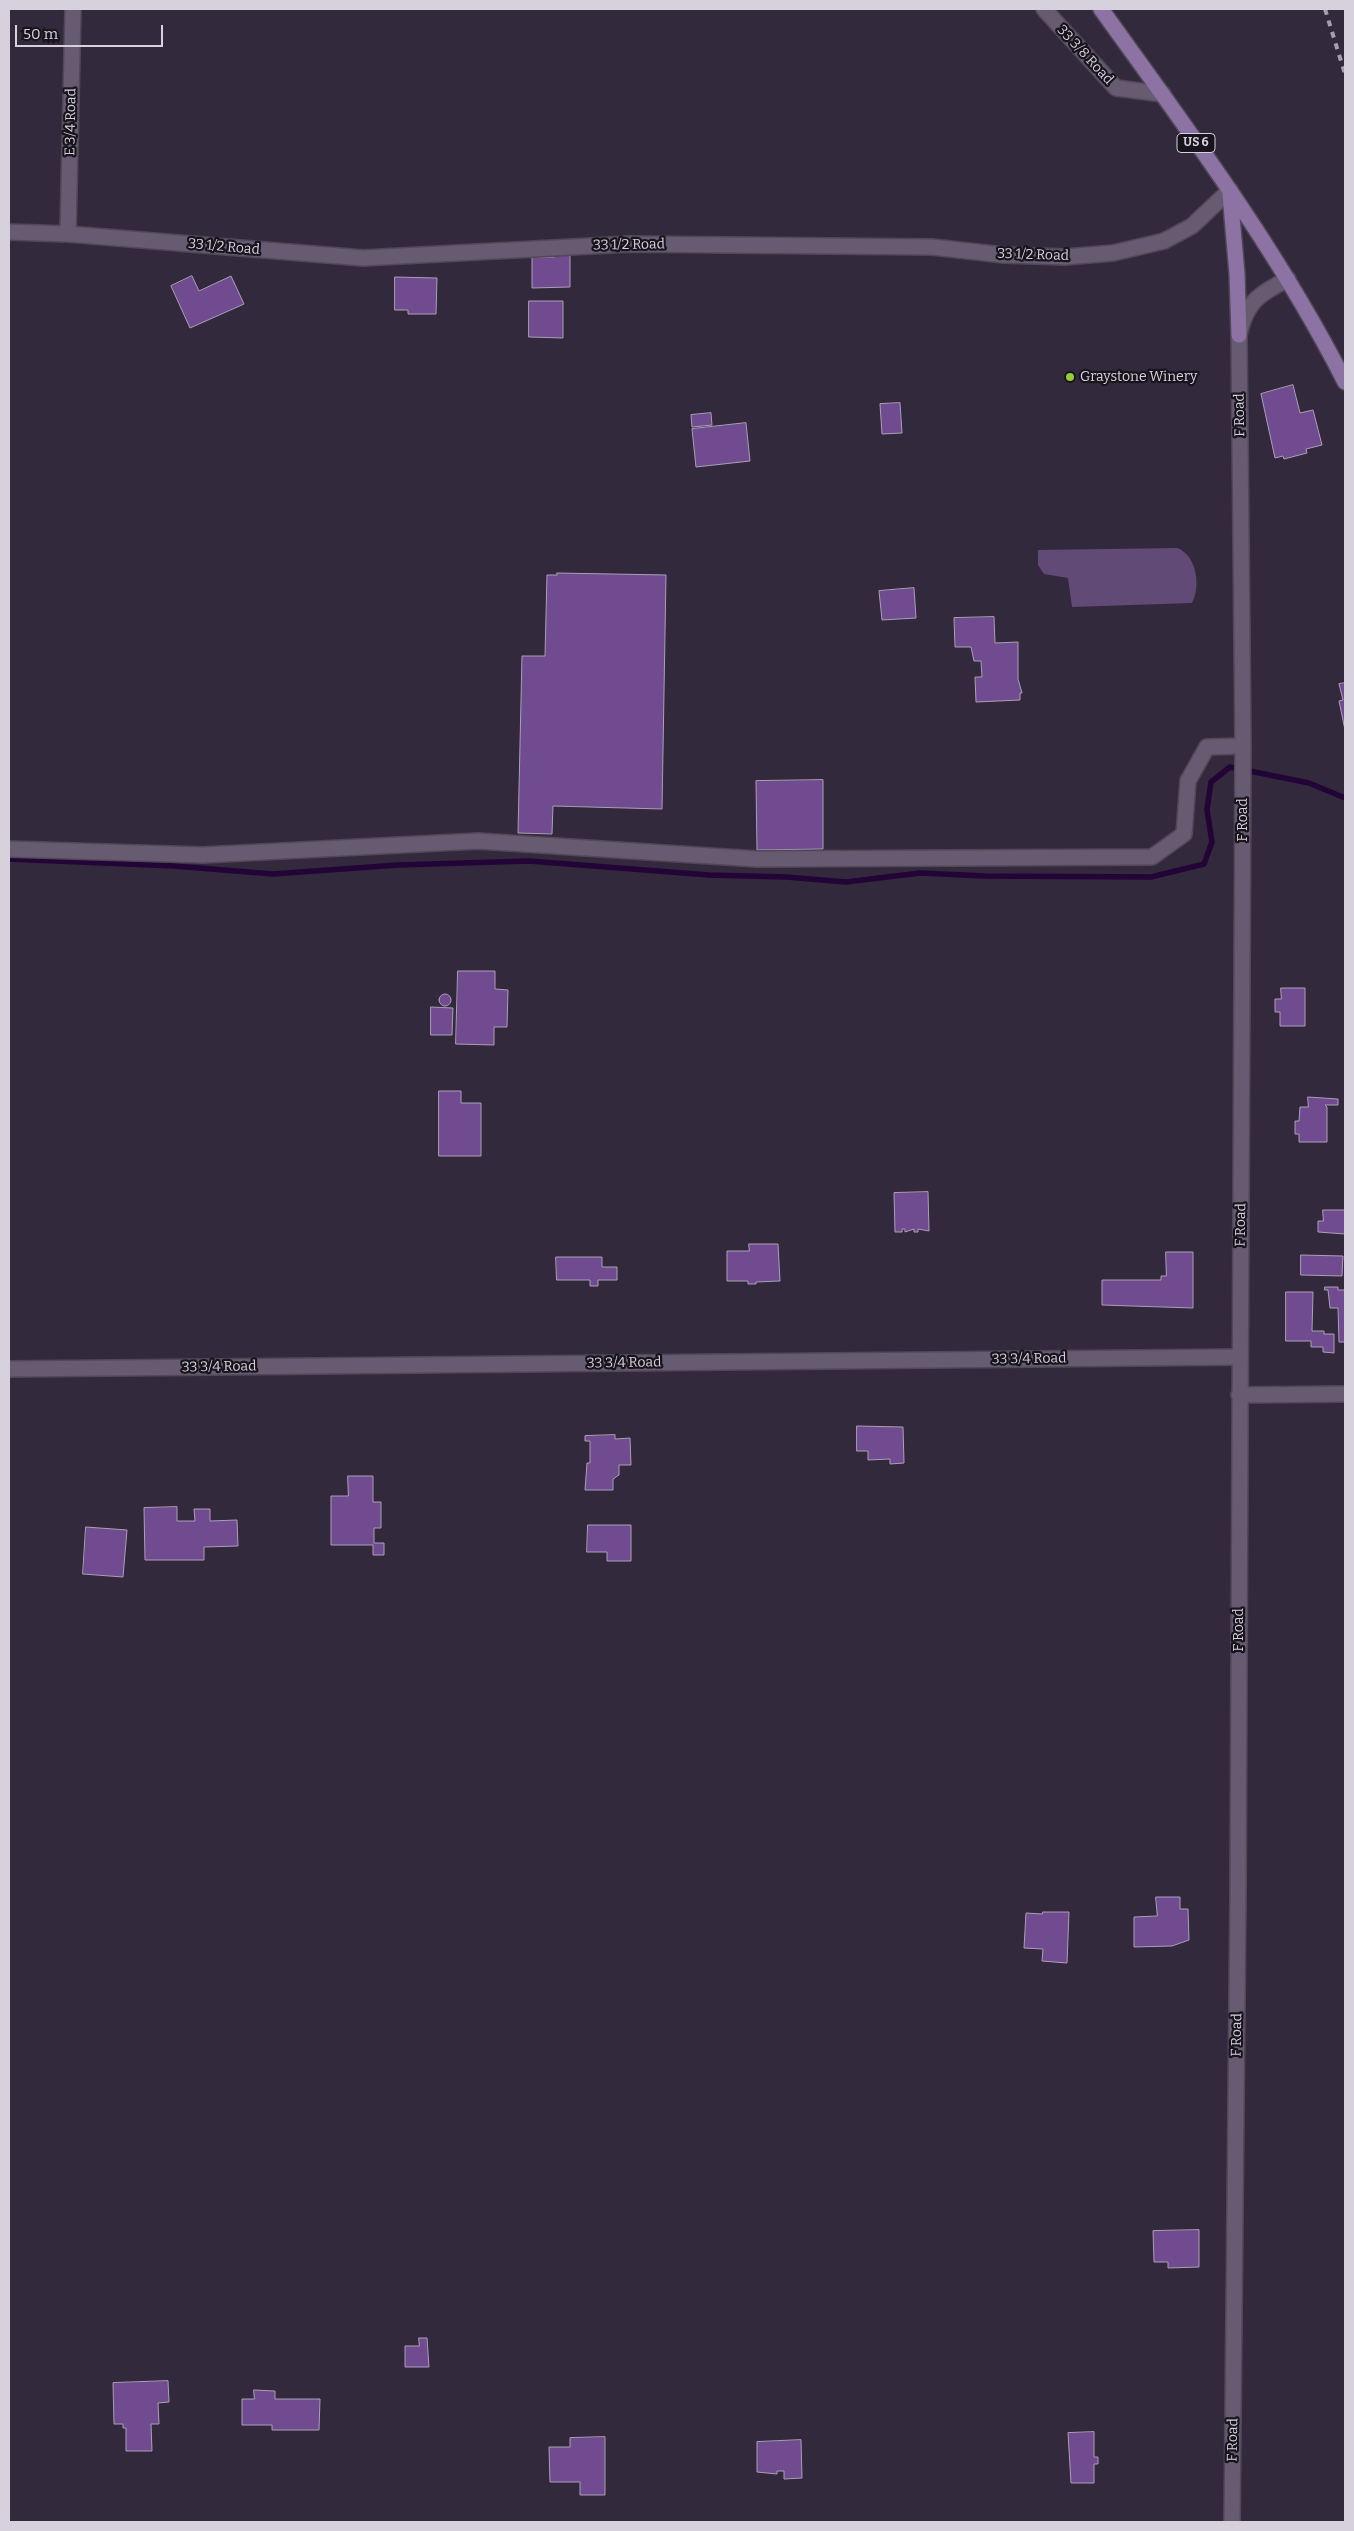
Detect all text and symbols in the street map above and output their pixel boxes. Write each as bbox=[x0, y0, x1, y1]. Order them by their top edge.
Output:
scale bar bbox=[18, 15, 165, 47]
street label: 33 3/8 Road bbox=[1053, 22, 1117, 88]
text: 50 m bbox=[23, 25, 58, 43]
street label: E 3/4 Road bbox=[62, 88, 80, 156]
road number: US 6 bbox=[1177, 134, 1215, 152]
street label: 33 1/2 Road bbox=[187, 235, 261, 259]
street label: 33 1/2 Road bbox=[593, 236, 665, 254]
street label: 33 1/2 Road bbox=[997, 245, 1069, 265]
place label: Graystone Winery bbox=[1080, 369, 1198, 385]
marker: Graystone Winery bbox=[1064, 371, 1076, 383]
street label: F Road bbox=[1231, 393, 1249, 437]
street label: F Road bbox=[1235, 798, 1251, 842]
street label: F Road bbox=[1232, 1203, 1250, 1247]
street label: 33 3/4 Road bbox=[991, 1350, 1067, 1368]
street label: 33 3/4 Road bbox=[586, 1354, 662, 1372]
street label: 33 3/4 Road bbox=[181, 1358, 257, 1376]
street label: F Road bbox=[1231, 1608, 1247, 1652]
street label: F Road bbox=[1228, 2013, 1246, 2057]
street label: F Road bbox=[1224, 2418, 1242, 2462]

